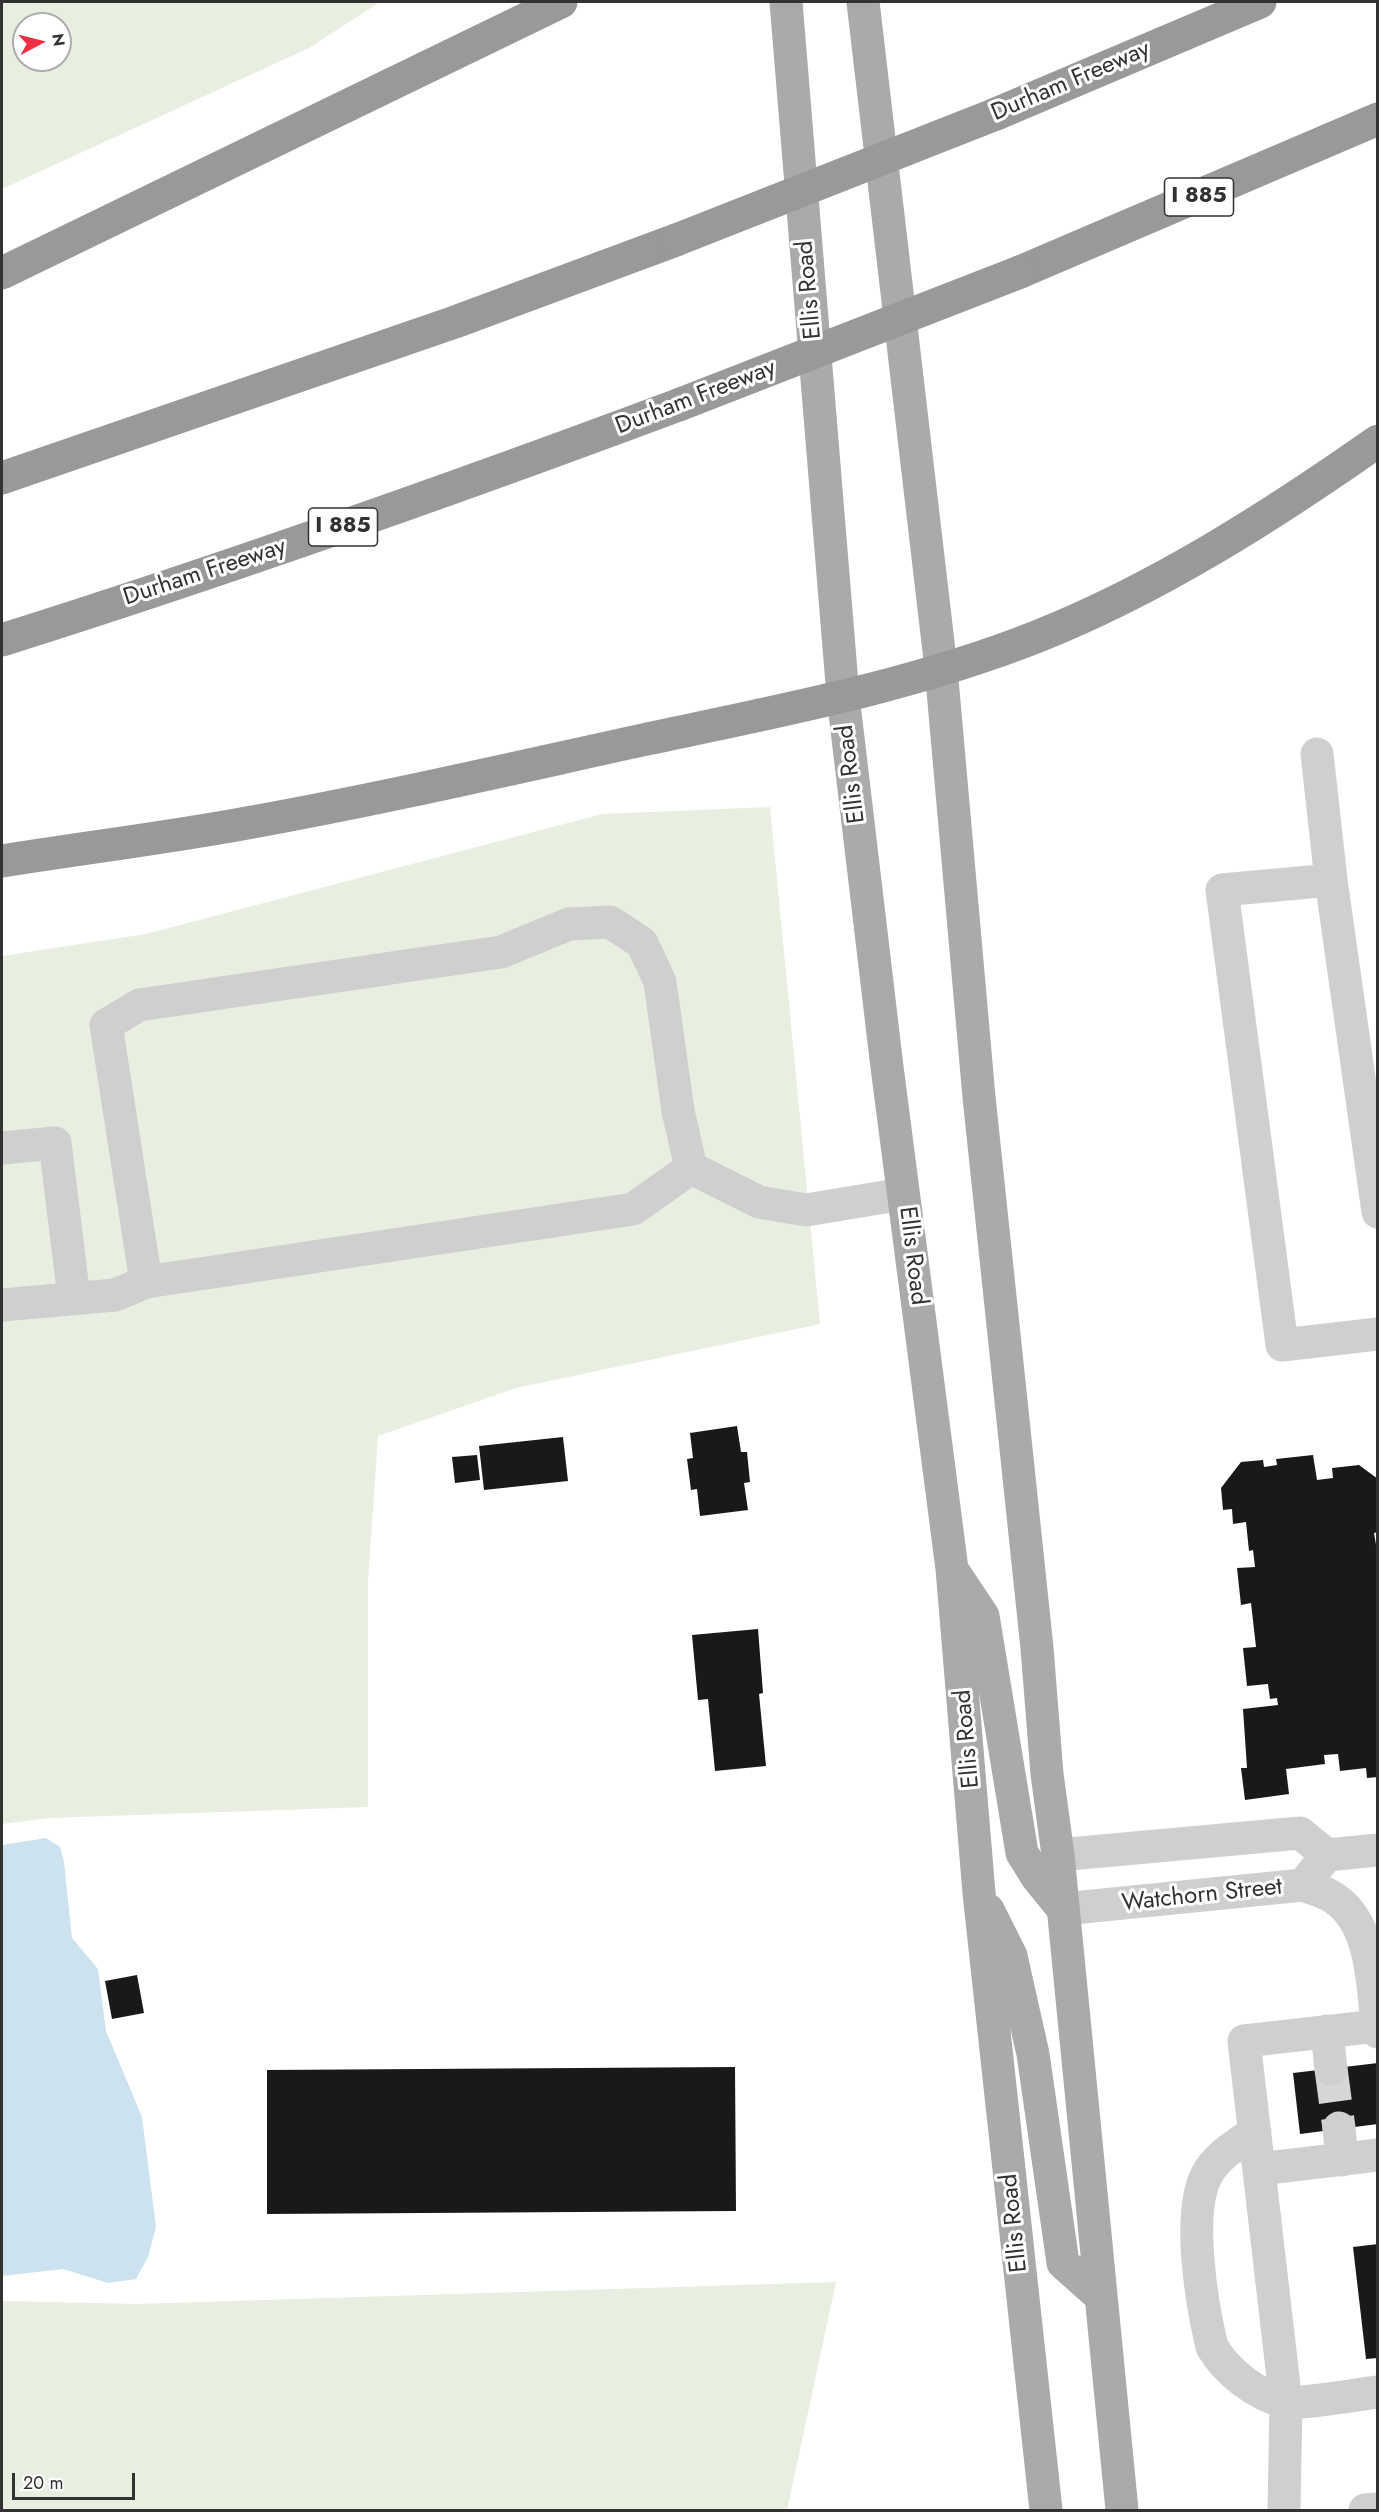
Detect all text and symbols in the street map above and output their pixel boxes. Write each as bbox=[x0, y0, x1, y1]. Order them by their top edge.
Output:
north arrow bbox=[12, 12, 72, 72]
text: N bbox=[46, 32, 71, 48]
street label: Durham Freeway bbox=[987, 36, 1155, 128]
road number: I 885 bbox=[1164, 178, 1234, 216]
street label: Ellis Road bbox=[791, 239, 829, 341]
street label: Durham Freeway bbox=[612, 354, 780, 442]
road number: I 885 bbox=[308, 508, 378, 546]
street label: Durham Freeway bbox=[120, 533, 290, 613]
street label: Ellis Road bbox=[832, 723, 872, 825]
street label: Ellis Road bbox=[892, 1205, 932, 1307]
street label: Ellis Road bbox=[949, 1688, 987, 1790]
street label: Watchorn Street bbox=[1120, 1873, 1284, 1919]
street label: Ellis Road bbox=[995, 2172, 1035, 2274]
scale bar bbox=[15, 2461, 138, 2499]
text: 20 m bbox=[23, 2470, 63, 2496]

